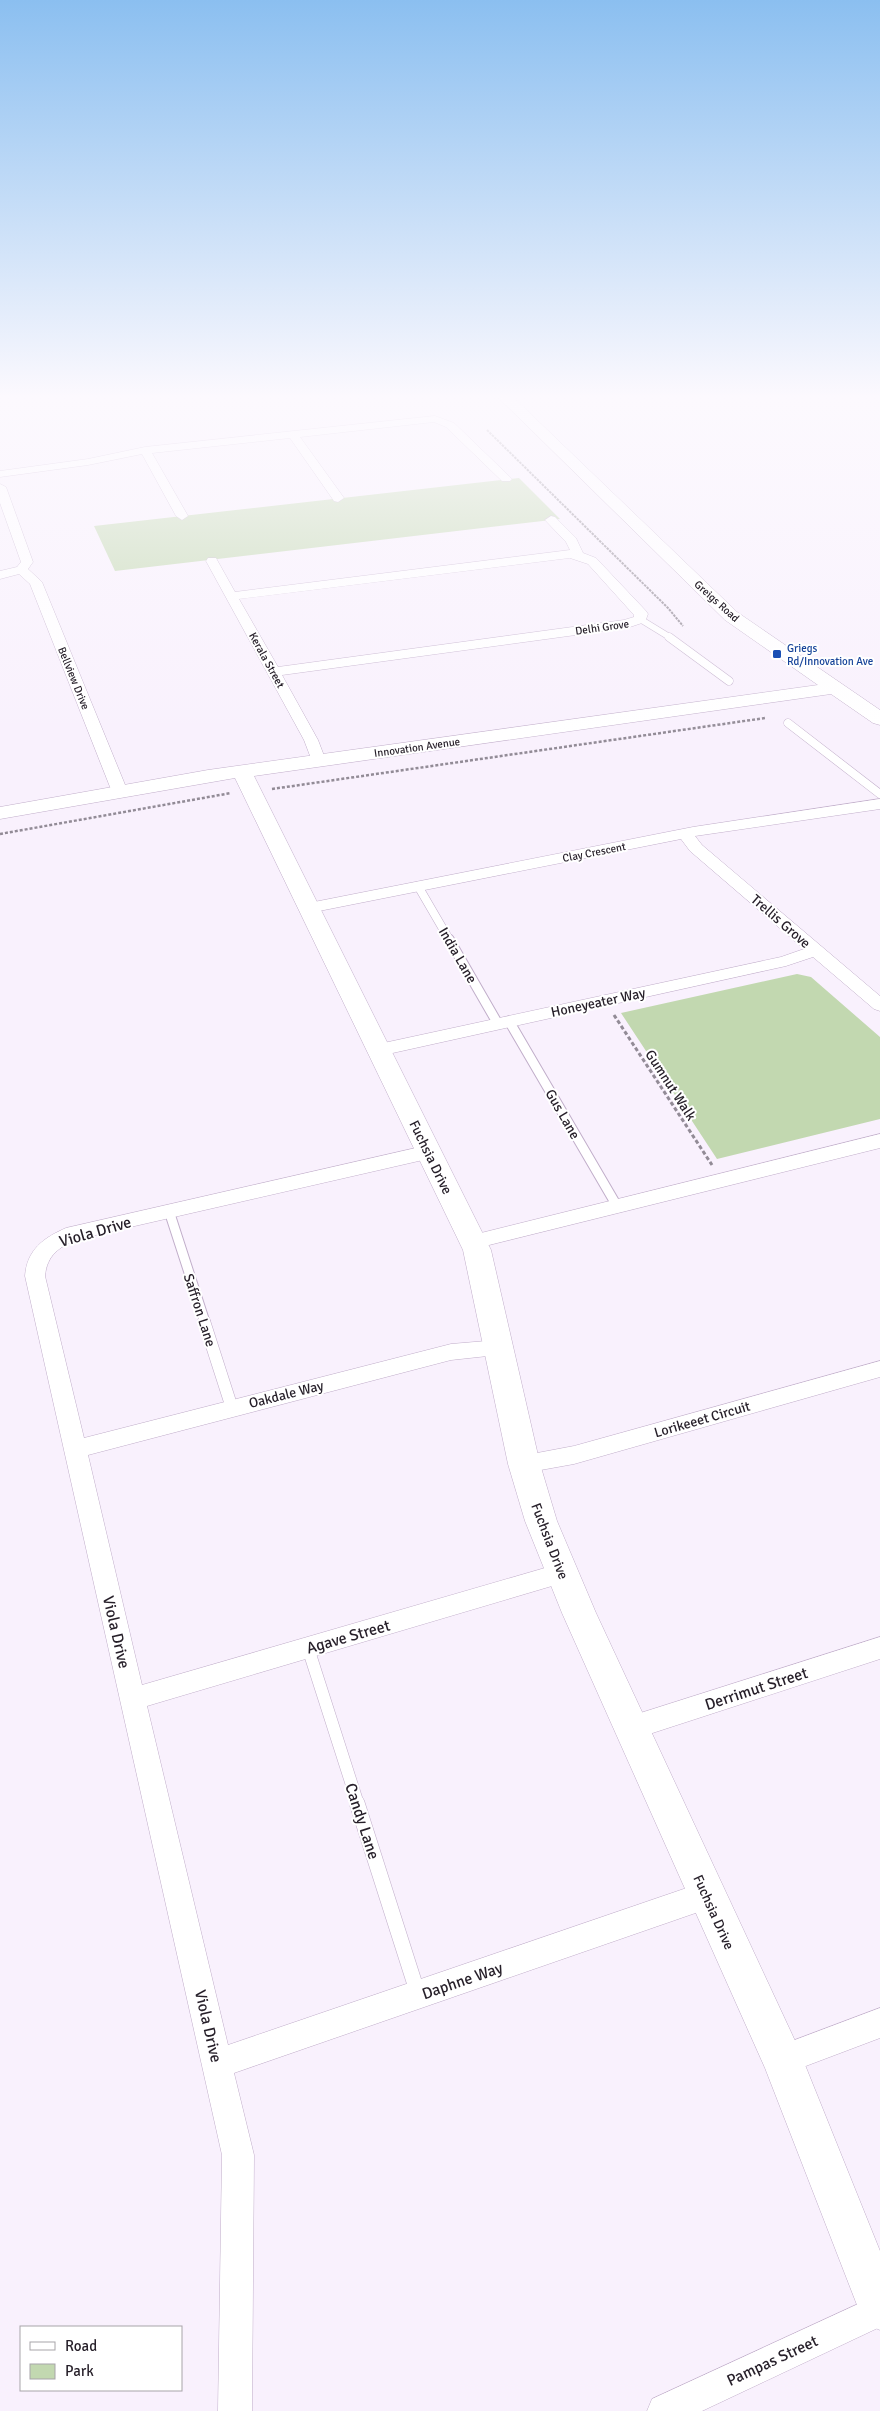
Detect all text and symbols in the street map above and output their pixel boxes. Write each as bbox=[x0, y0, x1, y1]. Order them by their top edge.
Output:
street label: Greigs Road bbox=[692, 578, 742, 625]
street label: Delhi Grove bbox=[574, 617, 630, 638]
street label: Kerala Street bbox=[246, 630, 287, 690]
place label: Griegs Rd/Innovation Ave bbox=[787, 642, 873, 668]
street label: Bellview Drive bbox=[55, 645, 92, 711]
marker: Griegs Rd/Innovation Ave bbox=[771, 648, 783, 660]
street label: Innovation Avenue bbox=[373, 735, 461, 760]
street label: Clay Crescent bbox=[561, 840, 627, 865]
street label: Trellis Grove bbox=[747, 891, 814, 952]
street label: India Lane bbox=[435, 924, 480, 986]
street label: Honeyeater Way bbox=[549, 984, 647, 1021]
street label: Gumnut Walk bbox=[641, 1047, 700, 1124]
street label: Gus Lane bbox=[542, 1086, 584, 1142]
street label: Fuchsia Drive bbox=[405, 1117, 456, 1197]
street label: Viola Drive bbox=[57, 1212, 134, 1252]
street label: Saffron Lane bbox=[180, 1271, 219, 1349]
street label: Oakdale Way bbox=[247, 1377, 326, 1412]
street label: Lorikeeet Circuit bbox=[652, 1398, 752, 1441]
street label: Fuchsia Drive bbox=[527, 1501, 572, 1582]
street label: Viola Drive bbox=[98, 1594, 134, 1671]
street label: Agave Street bbox=[304, 1615, 393, 1658]
street label: Derrimut Street bbox=[702, 1663, 811, 1715]
street label: Candy Lane bbox=[340, 1781, 384, 1862]
street label: Fuchsia Drive bbox=[689, 1872, 738, 1952]
street label: Daphne Way bbox=[419, 1958, 506, 2004]
street label: Viola Drive bbox=[190, 1988, 226, 2065]
legend bbox=[20, 2326, 182, 2391]
street label: Pampas Street bbox=[724, 2331, 822, 2391]
text: Road bbox=[65, 2337, 97, 2355]
text: Park bbox=[65, 2362, 94, 2380]

